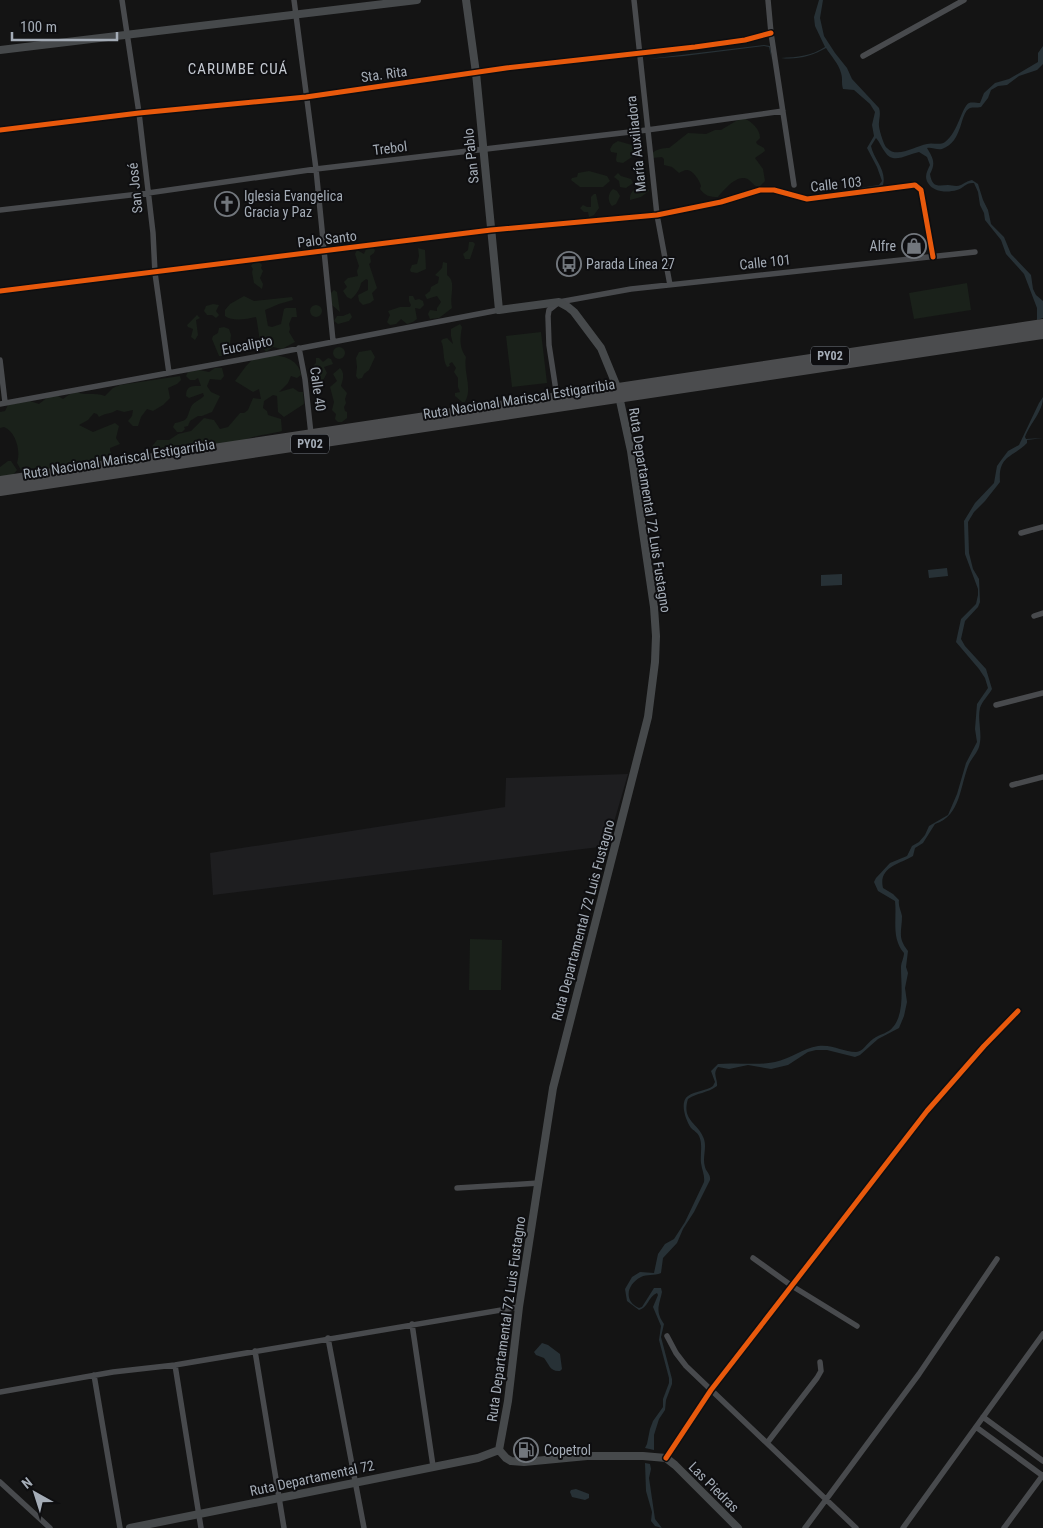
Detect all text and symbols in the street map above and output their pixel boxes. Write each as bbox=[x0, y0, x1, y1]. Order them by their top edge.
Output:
scale bar bbox=[12, 10, 118, 42]
text: 100 m bbox=[20, 18, 57, 36]
district label: CARUMBE CUÁ bbox=[188, 60, 288, 78]
street label: Sta. Rita bbox=[360, 63, 408, 85]
street label: María Auxiliadora bbox=[623, 95, 649, 193]
street label: San Pablo bbox=[460, 128, 482, 184]
street label: Trebol bbox=[372, 138, 408, 158]
street label: San José bbox=[124, 162, 146, 214]
street label: Calle 103 bbox=[810, 173, 862, 195]
place label: Iglesia Evangelica Gracia y Paz bbox=[244, 188, 343, 220]
church icon: Iglesia Evangelica Gracia y Paz bbox=[214, 191, 240, 217]
street label: Palo Santo bbox=[296, 227, 358, 251]
shop icon: Alfre bbox=[901, 233, 927, 259]
place label: Alfre bbox=[870, 238, 896, 254]
bus stop icon: Parada Línea 27 bbox=[556, 251, 582, 277]
street label: Calle 101 bbox=[739, 251, 791, 273]
place label: Parada Línea 27 bbox=[586, 256, 675, 272]
street label: Eucalipto bbox=[220, 332, 274, 358]
road number: PY02 bbox=[811, 346, 849, 366]
street label: Calle 40 bbox=[307, 366, 329, 412]
street label: Ruta Nacional Mariscal Estigarribia bbox=[422, 376, 616, 422]
street label: Ruta Departamental 72 Luis Fustagno bbox=[626, 406, 674, 614]
road number: PY02 bbox=[291, 434, 329, 454]
street label: Ruta Nacional Mariscal Estigarribia bbox=[22, 436, 216, 482]
street label: Ruta Departamental 72 Luis Fustagno bbox=[548, 818, 618, 1022]
street label: Ruta Departamental 72 Luis Fustagno bbox=[484, 1215, 528, 1423]
fuel station icon: Copetrol bbox=[513, 1437, 539, 1463]
place label: Copetrol bbox=[544, 1442, 591, 1458]
street label: Ruta Departamental 72 bbox=[248, 1457, 376, 1499]
street label: Las Piedras bbox=[686, 1459, 742, 1515]
north arrow bbox=[10, 1468, 60, 1518]
text: N bbox=[18, 1474, 35, 1492]

